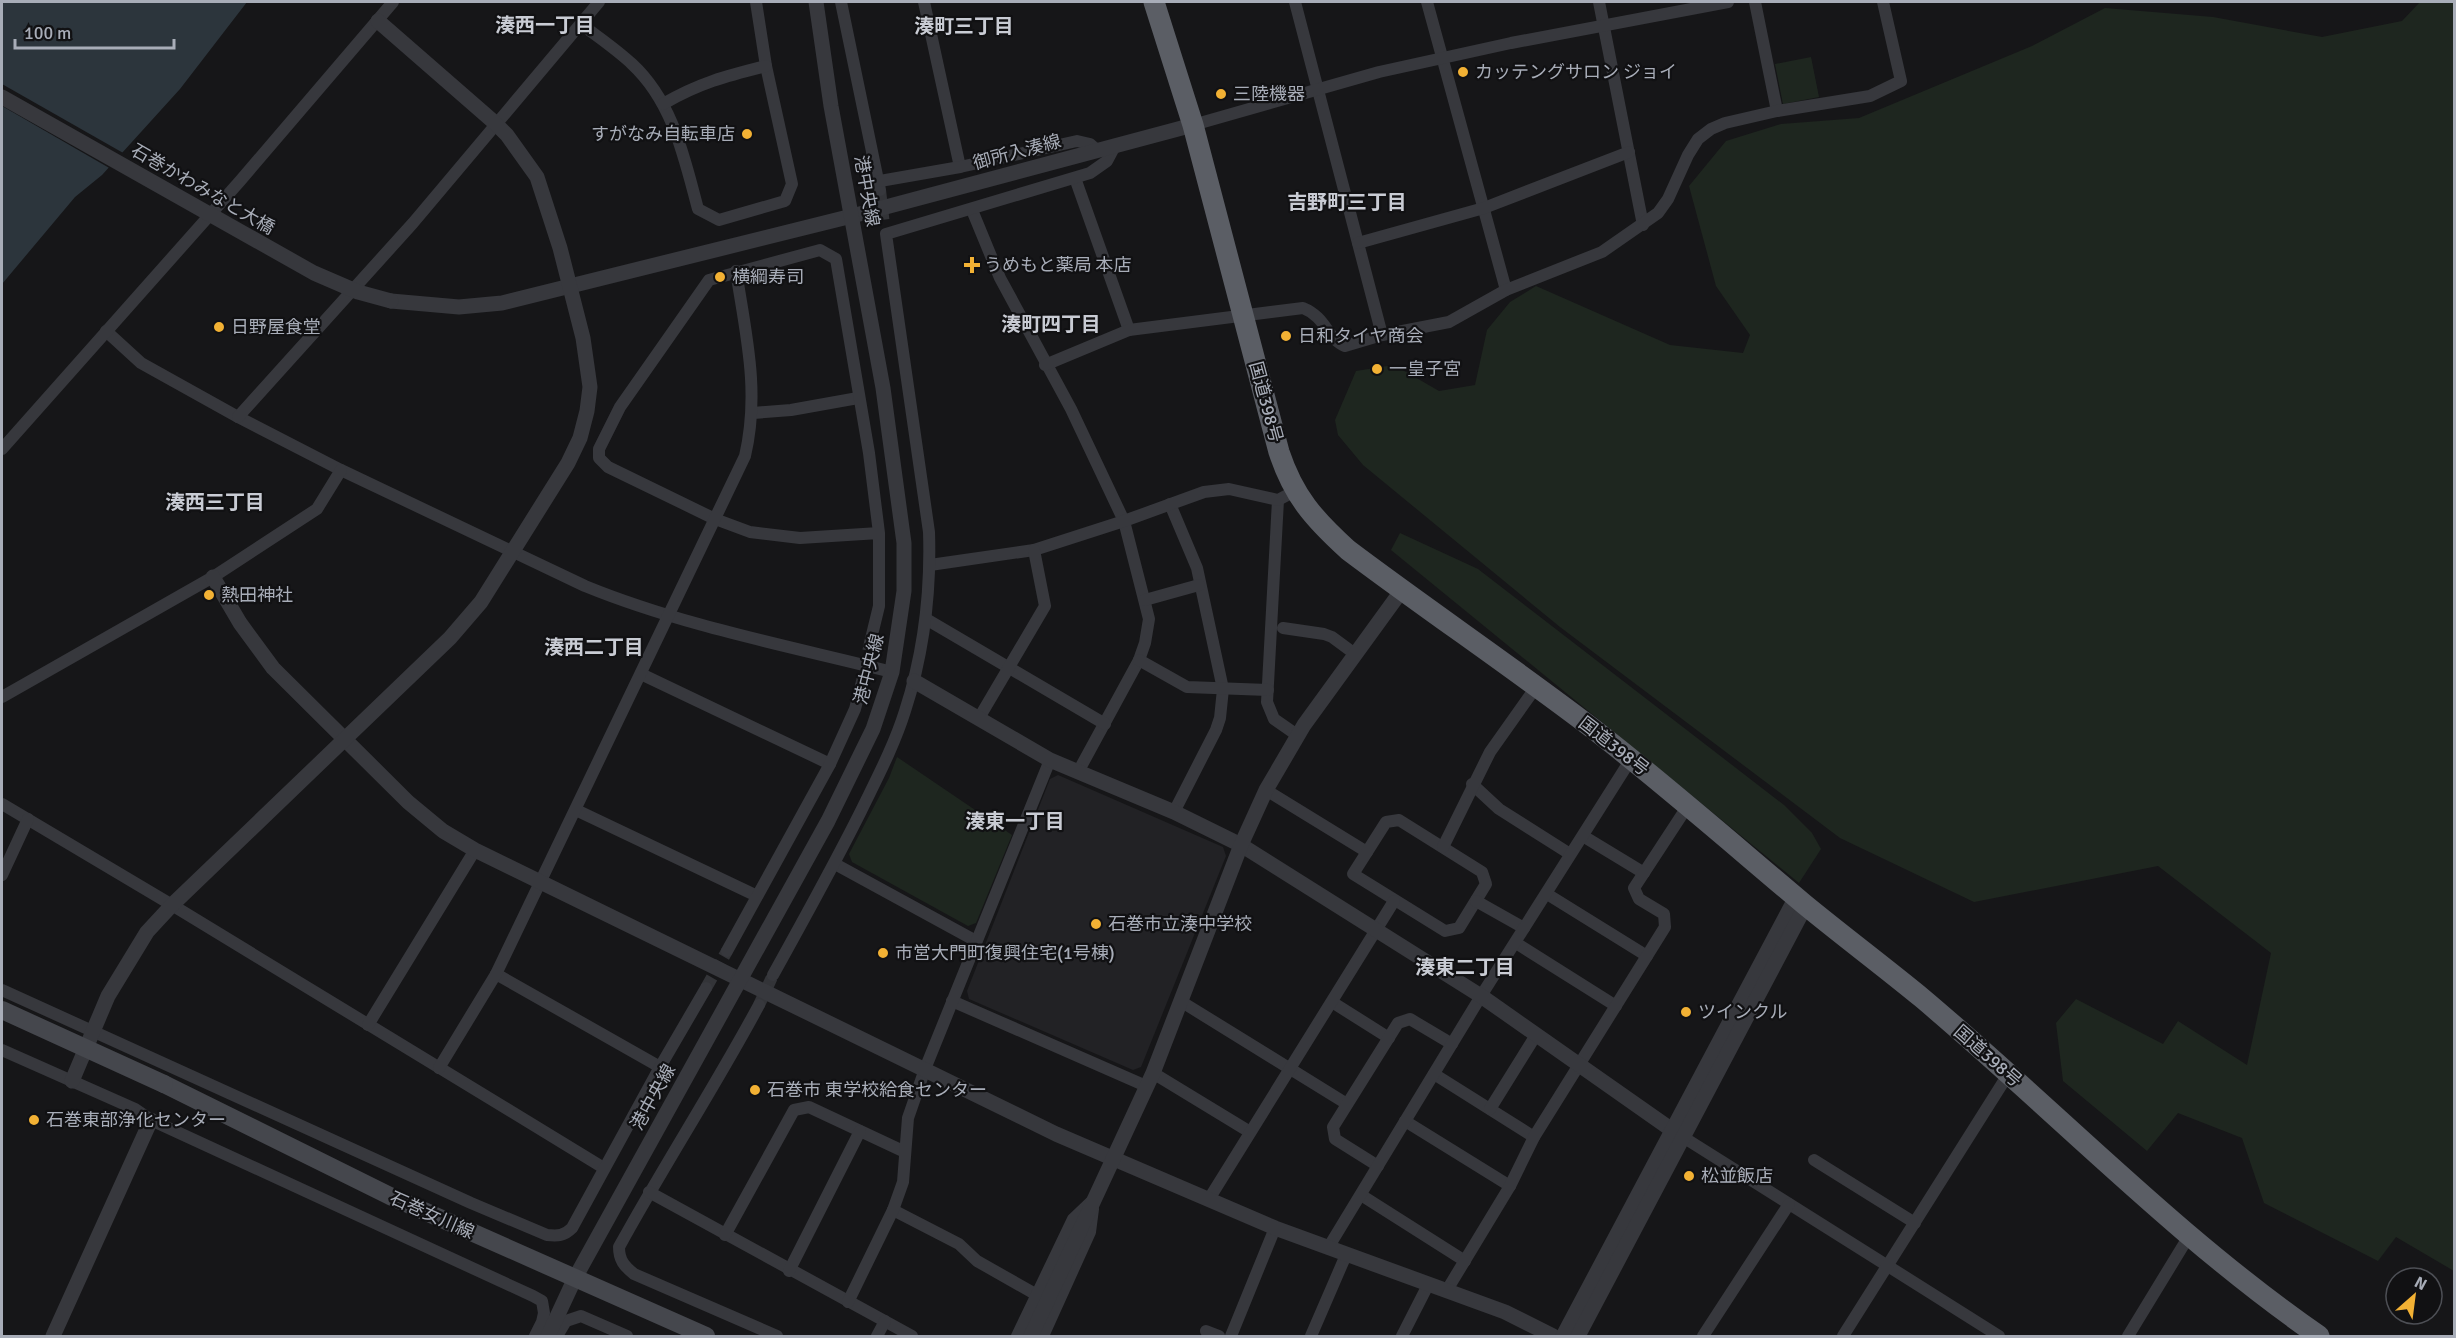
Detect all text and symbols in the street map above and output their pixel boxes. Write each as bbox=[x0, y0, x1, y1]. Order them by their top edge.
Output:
scale bar bbox=[15, 12, 174, 50]
district label: 湊西一丁目 bbox=[495, 13, 595, 38]
district label: 湊町三丁目 bbox=[914, 14, 1014, 39]
text: 100 m bbox=[24, 22, 71, 44]
place label: カッテングサロン ジョイ bbox=[1475, 61, 1677, 83]
marker: カッテングサロン ジョイ bbox=[1456, 65, 1470, 79]
place label: 三陸機器 bbox=[1233, 83, 1305, 105]
marker: 三陸機器 bbox=[1214, 87, 1228, 101]
place label: すがなみ自転車店 bbox=[591, 123, 735, 145]
marker: すがなみ自転車店 bbox=[740, 127, 754, 141]
street label: 御所入湊線 bbox=[971, 130, 1063, 174]
street label: 石巻かわみなと大橋 bbox=[127, 139, 279, 239]
street label: 港中央線 bbox=[850, 154, 884, 228]
district label: 吉野町三丁目 bbox=[1287, 190, 1407, 215]
place label: うめもと薬局 本店 bbox=[984, 254, 1132, 276]
marker: うめもと薬局 本店 bbox=[965, 258, 979, 272]
place label: 横綱寿司 bbox=[732, 266, 804, 288]
marker: 横綱寿司 bbox=[713, 270, 727, 284]
district label: 湊町四丁目 bbox=[1001, 312, 1101, 337]
place label: 日野屋食堂 bbox=[231, 316, 321, 338]
marker: 日野屋食堂 bbox=[212, 320, 226, 334]
place label: 日和タイヤ商会 bbox=[1298, 325, 1423, 347]
marker: 日和タイヤ商会 bbox=[1279, 329, 1293, 343]
place label: 一皇子宮 bbox=[1389, 358, 1461, 380]
street label: 国道398号 bbox=[1245, 359, 1287, 445]
marker: 一皇子宮 bbox=[1370, 362, 1384, 376]
district label: 湊西三丁目 bbox=[165, 490, 265, 515]
place label: 熱田神社 bbox=[221, 584, 293, 606]
marker: 熱田神社 bbox=[202, 588, 216, 602]
street label: 港中央線 bbox=[850, 631, 888, 707]
district label: 湊西二丁目 bbox=[544, 635, 644, 660]
street label: 国道398号 bbox=[1574, 712, 1654, 780]
district label: 湊東一丁目 bbox=[965, 809, 1065, 834]
place label: 石巻市立湊中学校 bbox=[1108, 913, 1252, 935]
marker: 石巻市立湊中学校 bbox=[1089, 917, 1103, 931]
place label: 市営大門町復興住宅(1号棟) bbox=[895, 942, 1115, 964]
marker: 市営大門町復興住宅(1号棟) bbox=[876, 946, 890, 960]
district label: 湊東二丁目 bbox=[1415, 955, 1515, 980]
place label: ツインクル bbox=[1698, 1001, 1787, 1023]
marker: ツインクル bbox=[1679, 1005, 1693, 1019]
street label: 国道398号 bbox=[1949, 1020, 2027, 1092]
street label: 港中央線 bbox=[626, 1060, 680, 1134]
place label: 石巻市 東学校給食センター bbox=[767, 1079, 987, 1101]
marker: 石巻市 東学校給食センター bbox=[748, 1083, 762, 1097]
place label: 石巻東部浄化センター bbox=[46, 1109, 226, 1131]
marker: 石巻東部浄化センター bbox=[27, 1113, 41, 1127]
place label: 松並飯店 bbox=[1701, 1165, 1773, 1187]
marker: 松並飯店 bbox=[1682, 1169, 1696, 1183]
street label: 石巻女川線 bbox=[386, 1187, 478, 1243]
north arrow bbox=[2384, 1266, 2444, 1326]
text: N bbox=[2411, 1272, 2430, 1295]

